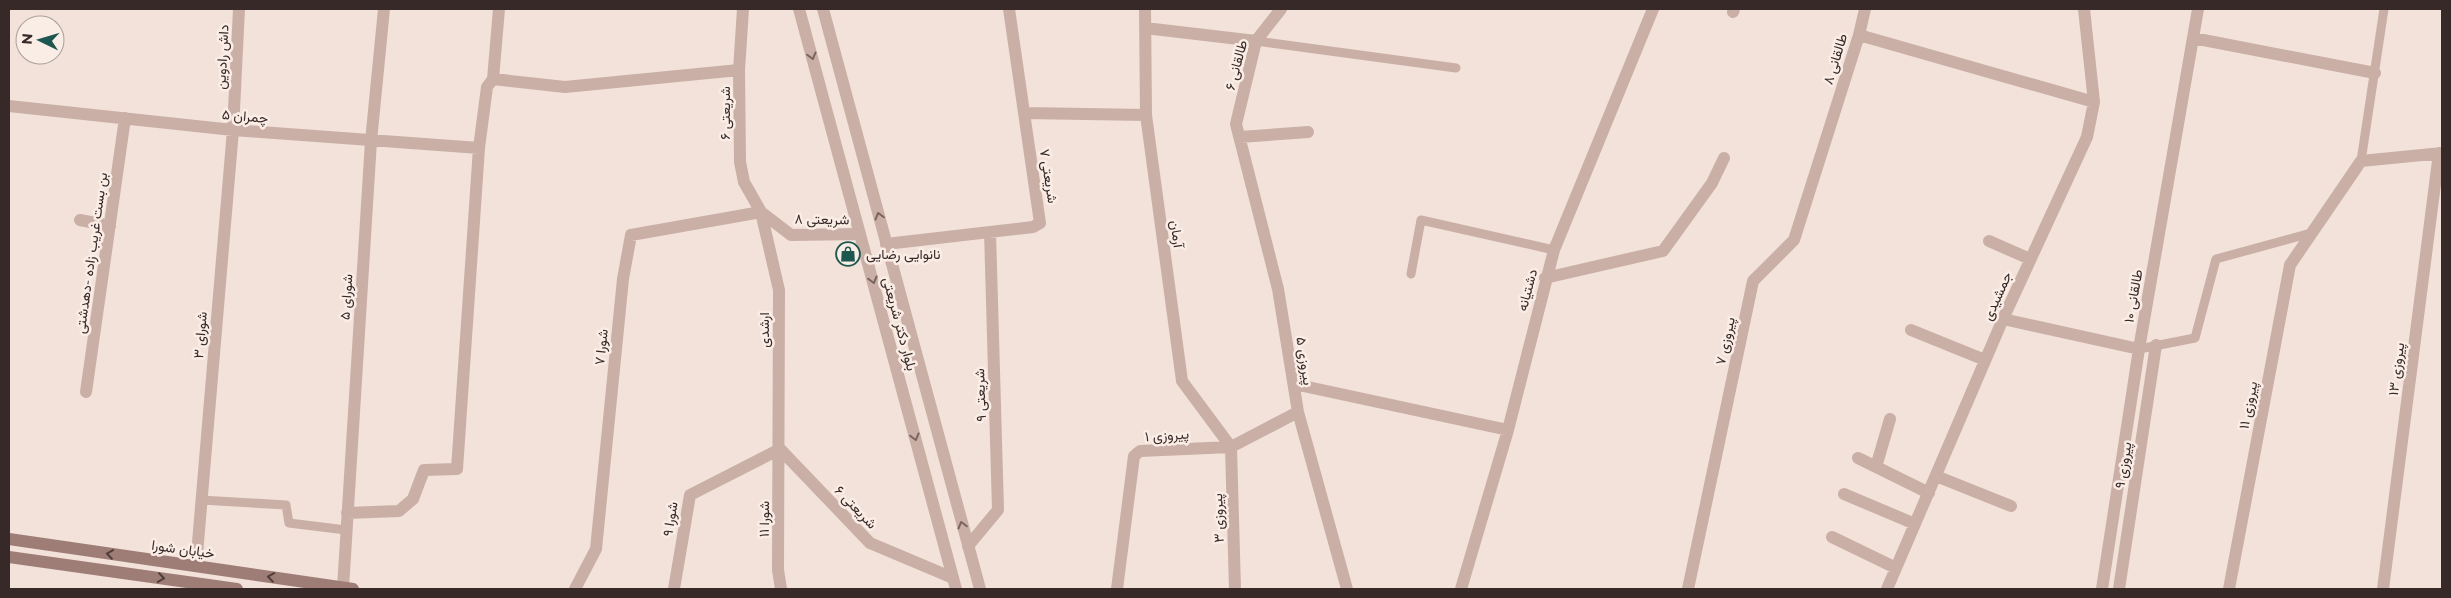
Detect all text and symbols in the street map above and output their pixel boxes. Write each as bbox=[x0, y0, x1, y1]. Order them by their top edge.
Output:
north arrow bbox=[15, 15, 65, 65]
street label: داش رادوین bbox=[211, 24, 233, 90]
street label: طالقانی ۸ bbox=[1819, 31, 1851, 87]
text: N bbox=[18, 32, 37, 45]
street label: طالقانی ۶ bbox=[1221, 38, 1251, 92]
one-way arrow bbox=[806, 51, 816, 59]
street label: شریعتی ۶ bbox=[716, 86, 734, 140]
street label: چمران ۵ bbox=[221, 105, 269, 128]
street label: شریعتی ۷ bbox=[1036, 148, 1062, 204]
street label: بن بست غریب زاده -دهدشتی bbox=[71, 171, 111, 335]
street label: شریعتی ۸ bbox=[794, 210, 850, 228]
one-way arrow bbox=[874, 212, 885, 221]
street label: آرمان bbox=[1166, 219, 1188, 251]
shop icon: نانوایی رضایی bbox=[835, 241, 861, 267]
place label: نانوایی رضایی bbox=[866, 245, 941, 263]
street label: دشتیانه bbox=[1513, 267, 1541, 313]
street label: طالقانی ۱۰ bbox=[2119, 268, 2147, 324]
street label: جمشیدی bbox=[1978, 269, 2016, 323]
street label: شورای ۵ bbox=[335, 273, 357, 321]
street label: بلوار دکتر شریعتی bbox=[879, 275, 921, 373]
one-way arrow bbox=[867, 276, 877, 284]
street label: شورای ۳ bbox=[189, 311, 211, 359]
street label: ارشدی bbox=[755, 312, 773, 348]
street label: پیروزی ۷ bbox=[1711, 315, 1740, 367]
street label: شورا ۷ bbox=[590, 328, 612, 366]
street label: پیروزی ۵ bbox=[1291, 336, 1318, 387]
street label: پیروزی ۱۳ bbox=[2384, 341, 2409, 397]
street label: شریعتی ۹ bbox=[970, 368, 990, 422]
street label: پیروزی ۱۱ bbox=[2235, 379, 2262, 431]
street label: پیروزی ۱ bbox=[1144, 424, 1190, 447]
one-way arrow bbox=[909, 433, 920, 442]
street label: پیروزی ۹ bbox=[2110, 440, 2137, 490]
street label: شریعتی ۶ bbox=[831, 482, 881, 532]
street label: پیروزی ۳ bbox=[1208, 493, 1229, 543]
street label: شورا ۹ bbox=[658, 500, 682, 538]
street label: شورا ۱۱ bbox=[755, 501, 773, 537]
one-way arrow bbox=[958, 522, 968, 530]
street label: خیابان شورا bbox=[150, 536, 216, 562]
one-way arrow bbox=[105, 549, 113, 560]
one-way arrow bbox=[157, 572, 165, 583]
one-way arrow bbox=[266, 573, 275, 583]

